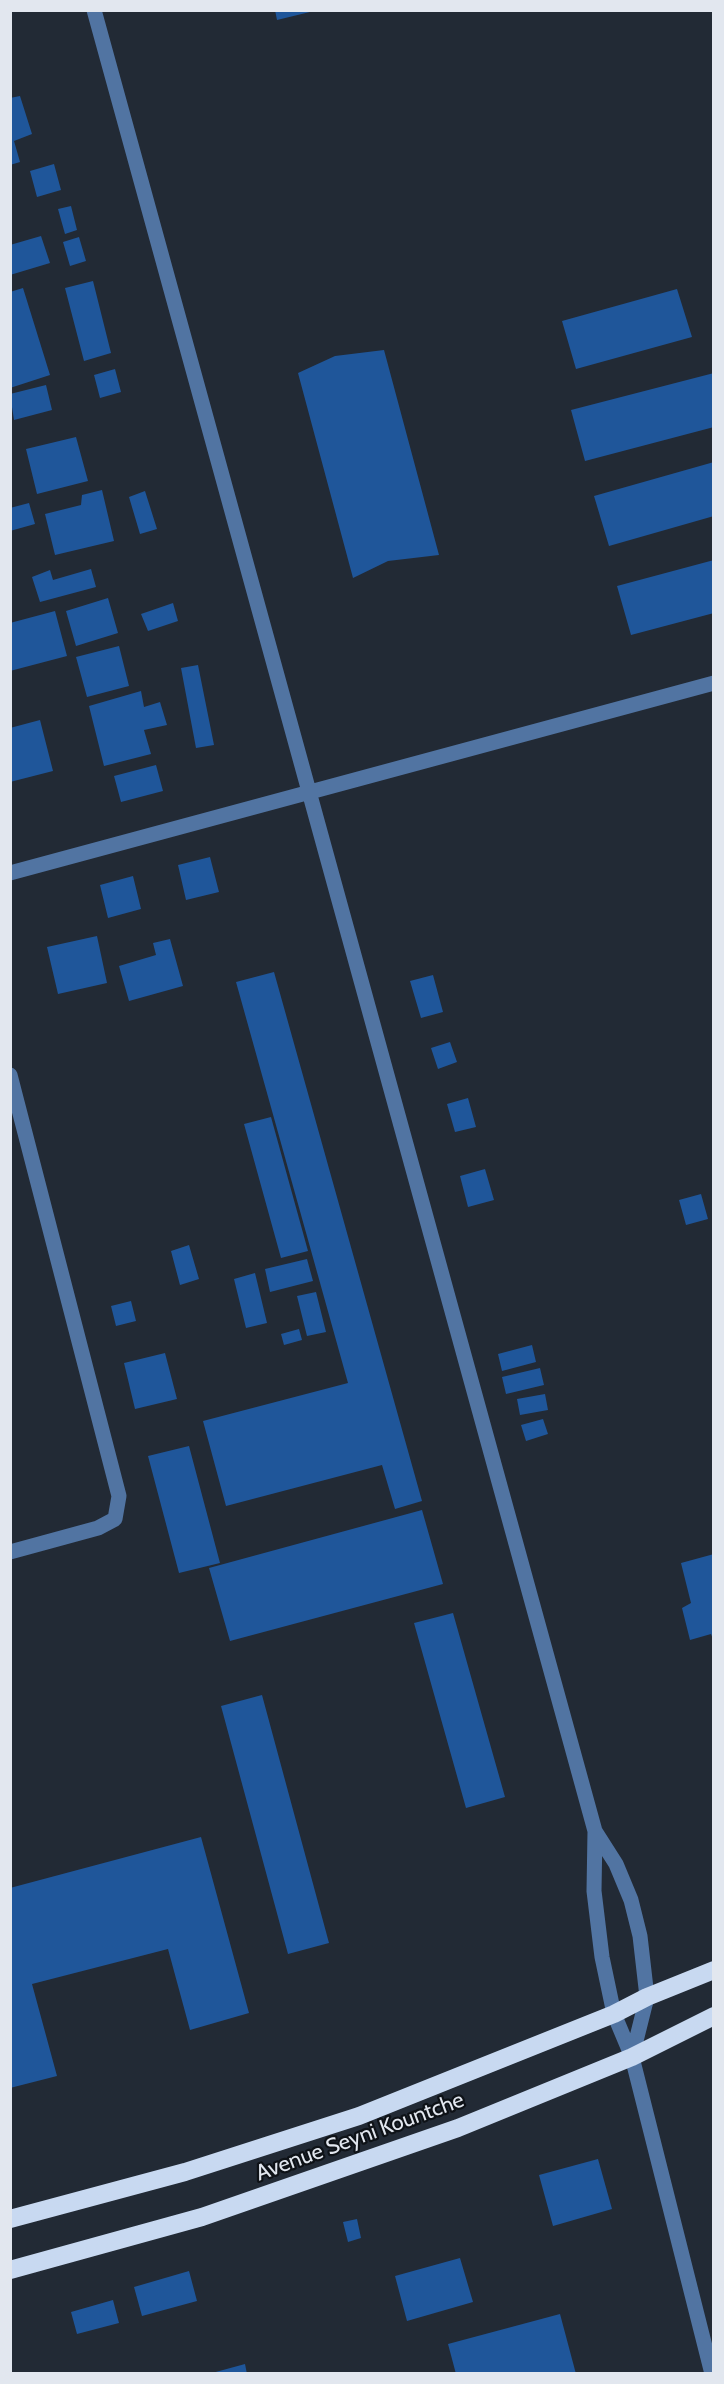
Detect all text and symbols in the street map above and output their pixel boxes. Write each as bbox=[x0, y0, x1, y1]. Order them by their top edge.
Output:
street label: Avenue Seyni Kountche bbox=[252, 2087, 468, 2187]

